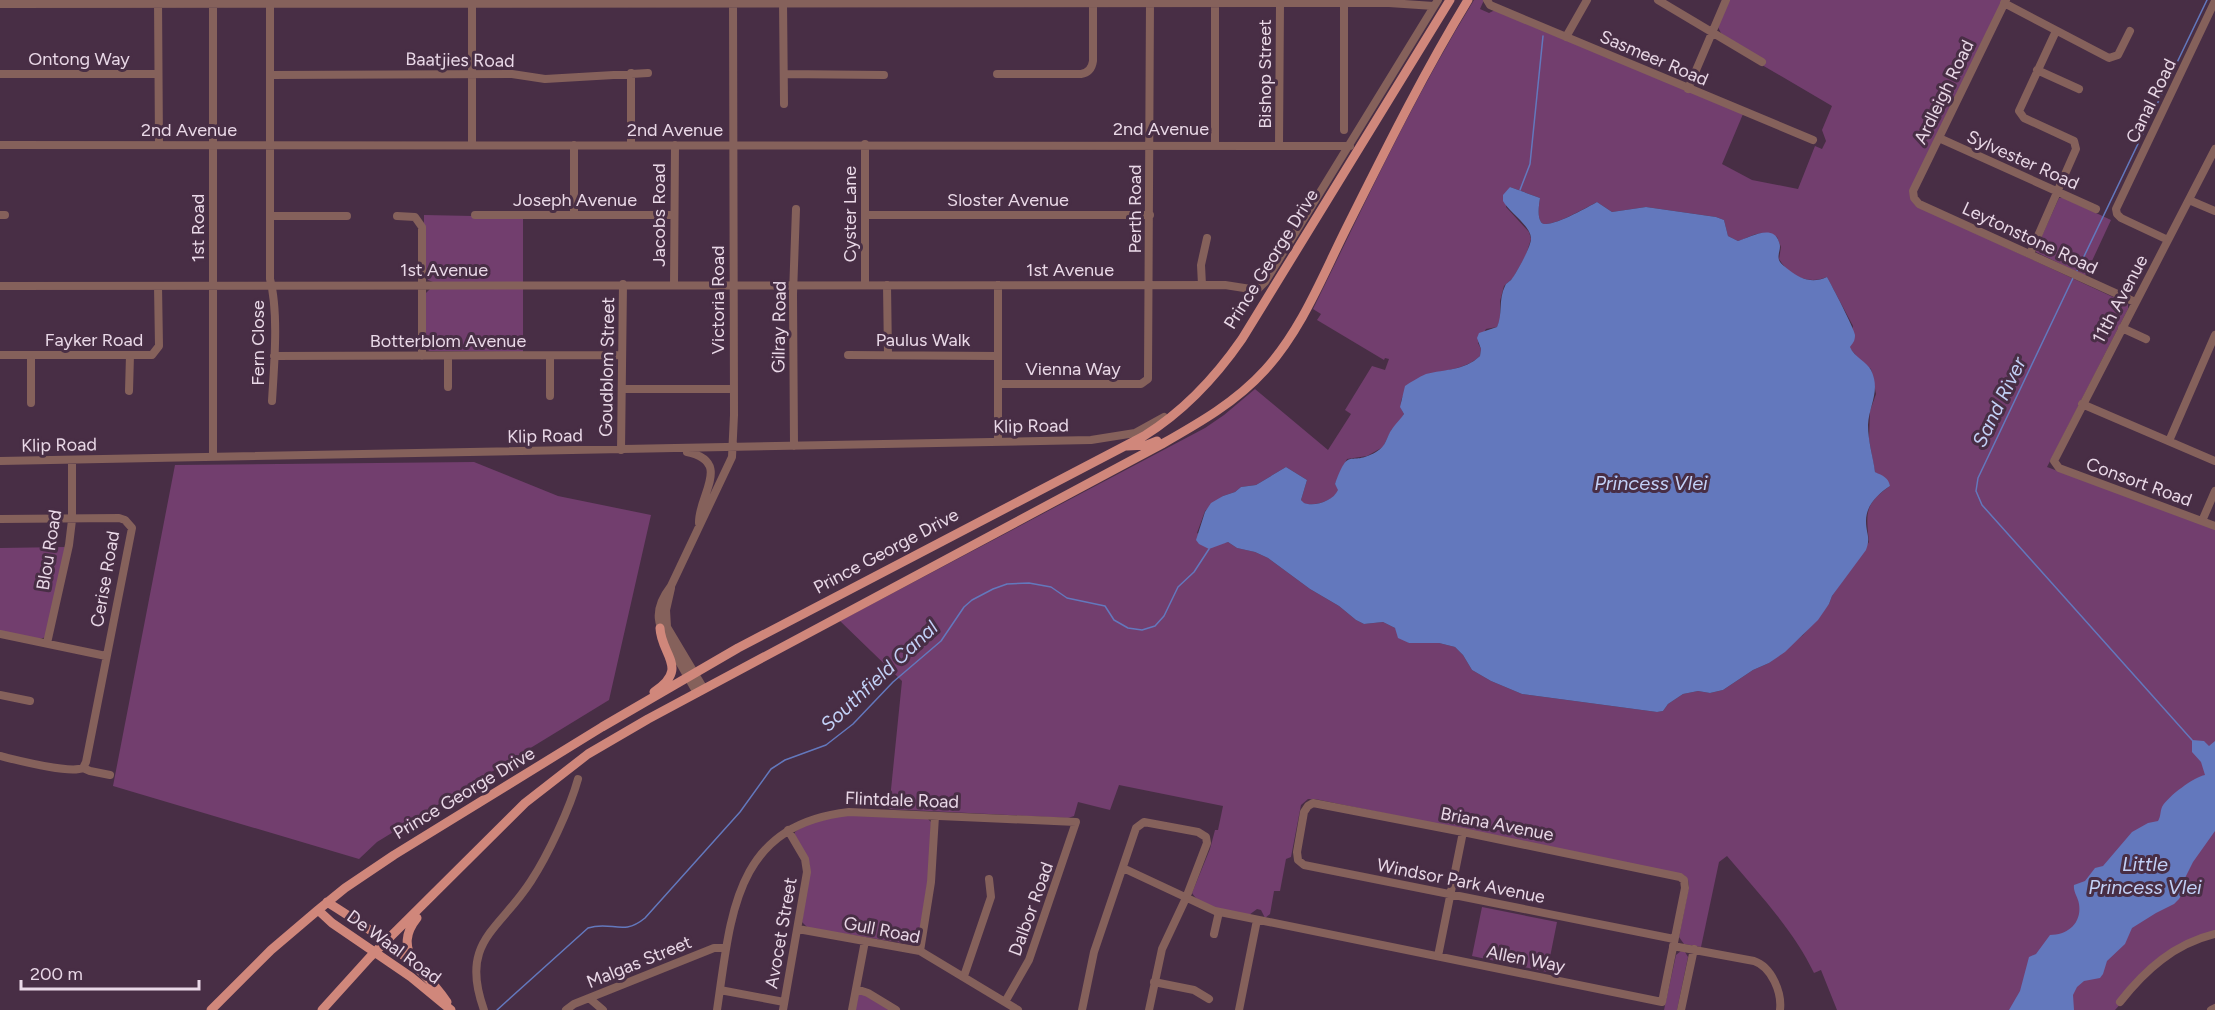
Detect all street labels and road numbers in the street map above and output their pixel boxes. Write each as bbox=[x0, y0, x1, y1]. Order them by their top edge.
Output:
street label: Bishop Street bbox=[1254, 19, 1276, 129]
street label: Sasmeer Road bbox=[1597, 25, 1711, 91]
street label: Ardleigh Road bbox=[1909, 36, 1979, 148]
street label: Ontong Way bbox=[28, 48, 130, 70]
street label: Baatjies Road bbox=[405, 48, 515, 72]
street label: Canal Road bbox=[2121, 55, 2181, 147]
street label: 2nd Avenue bbox=[1113, 118, 1209, 140]
street label: 2nd Avenue bbox=[141, 119, 237, 141]
street label: 2nd Avenue bbox=[627, 119, 723, 141]
street label: Sylvester Road bbox=[1964, 125, 2082, 195]
street label: Jacobs Road bbox=[648, 163, 670, 267]
street label: Perth Road bbox=[1124, 165, 1146, 253]
street label: Cyster Lane bbox=[839, 166, 861, 262]
street label: Prince George Drive bbox=[1219, 185, 1323, 333]
street label: Joseph Avenue bbox=[513, 189, 637, 211]
street label: Sloster Avenue bbox=[947, 189, 1069, 211]
street label: 1st Road bbox=[187, 194, 209, 262]
street label: Leytonstone Road bbox=[1959, 197, 2101, 279]
street label: Victoria Road bbox=[707, 246, 729, 354]
street label: 11th Avenue bbox=[2088, 251, 2153, 347]
street label: 1st Avenue bbox=[400, 259, 488, 281]
street label: 1st Avenue bbox=[1026, 259, 1114, 281]
street label: Gilray Road bbox=[767, 281, 791, 373]
street label: Goudblom Street bbox=[595, 297, 619, 437]
street label: Fern Close bbox=[247, 300, 269, 386]
street label: Fayker Road bbox=[45, 329, 143, 351]
street label: Paulus Walk bbox=[876, 329, 971, 351]
street label: Botterblom Avenue bbox=[370, 330, 526, 352]
street label: Vienna Way bbox=[1025, 358, 1121, 380]
street label: Klip Road bbox=[993, 414, 1069, 438]
street label: Klip Road bbox=[507, 424, 583, 448]
street label: Klip Road bbox=[21, 433, 97, 457]
street label: Consort Road bbox=[2083, 453, 2195, 511]
street label: Prince George Drive bbox=[810, 503, 962, 599]
street label: Blou Road bbox=[32, 508, 66, 592]
street label: Cerise Road bbox=[86, 529, 124, 629]
street label: Prince George Drive bbox=[389, 742, 539, 844]
street label: Flintdale Road bbox=[845, 787, 959, 813]
street label: Briana Avenue bbox=[1438, 802, 1556, 846]
street label: Windsor Park Avenue bbox=[1375, 854, 1547, 908]
street label: Dalbor Road bbox=[1004, 859, 1058, 959]
street label: Avocet Street bbox=[760, 875, 802, 990]
street label: De Waal Road bbox=[342, 905, 446, 989]
street label: Gull Road bbox=[842, 912, 922, 948]
street label: Malgas Street bbox=[583, 931, 695, 993]
street label: Allen Way bbox=[1485, 941, 1568, 977]

